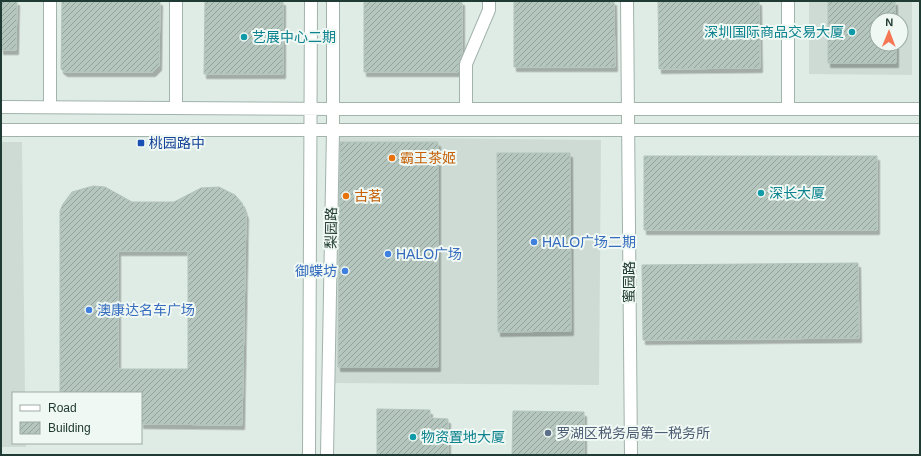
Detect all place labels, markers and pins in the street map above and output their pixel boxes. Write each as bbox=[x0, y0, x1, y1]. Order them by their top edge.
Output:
place label: 深圳国际商品交易大厦 bbox=[704, 24, 844, 40]
marker: 深圳国际商品交易大厦 bbox=[847, 27, 857, 37]
place label: 艺展中心二期 bbox=[252, 29, 336, 45]
marker: 艺展中心二期 bbox=[239, 32, 249, 42]
place label: 桃园路中 bbox=[149, 135, 205, 151]
marker: 桃园路中 bbox=[136, 138, 146, 148]
place label: 霸王茶姬 bbox=[400, 150, 456, 166]
marker: 霸王茶姬 bbox=[387, 153, 397, 163]
place label: 深长大厦 bbox=[769, 185, 825, 201]
place label: 古茗 bbox=[354, 188, 382, 204]
marker: 深长大厦 bbox=[756, 188, 766, 198]
marker: 古茗 bbox=[341, 191, 351, 201]
place label: HALO广场二期 bbox=[542, 234, 636, 250]
marker: HALO广场二期 bbox=[529, 237, 539, 247]
place label: HALO广场 bbox=[396, 246, 462, 262]
marker: HALO广场 bbox=[383, 249, 393, 259]
place label: 御蝶坊 bbox=[295, 263, 337, 279]
marker: 御蝶坊 bbox=[340, 266, 350, 276]
place label: 澳康达名车广场 bbox=[97, 302, 195, 318]
marker: 澳康达名车广场 bbox=[84, 305, 94, 315]
place label: 罗湖区税务局第一税务所 bbox=[556, 425, 710, 441]
marker: 罗湖区税务局第一税务所 bbox=[543, 428, 553, 438]
place label: 物资置地大厦 bbox=[421, 429, 505, 445]
marker: 物资置地大厦 bbox=[408, 432, 418, 442]

